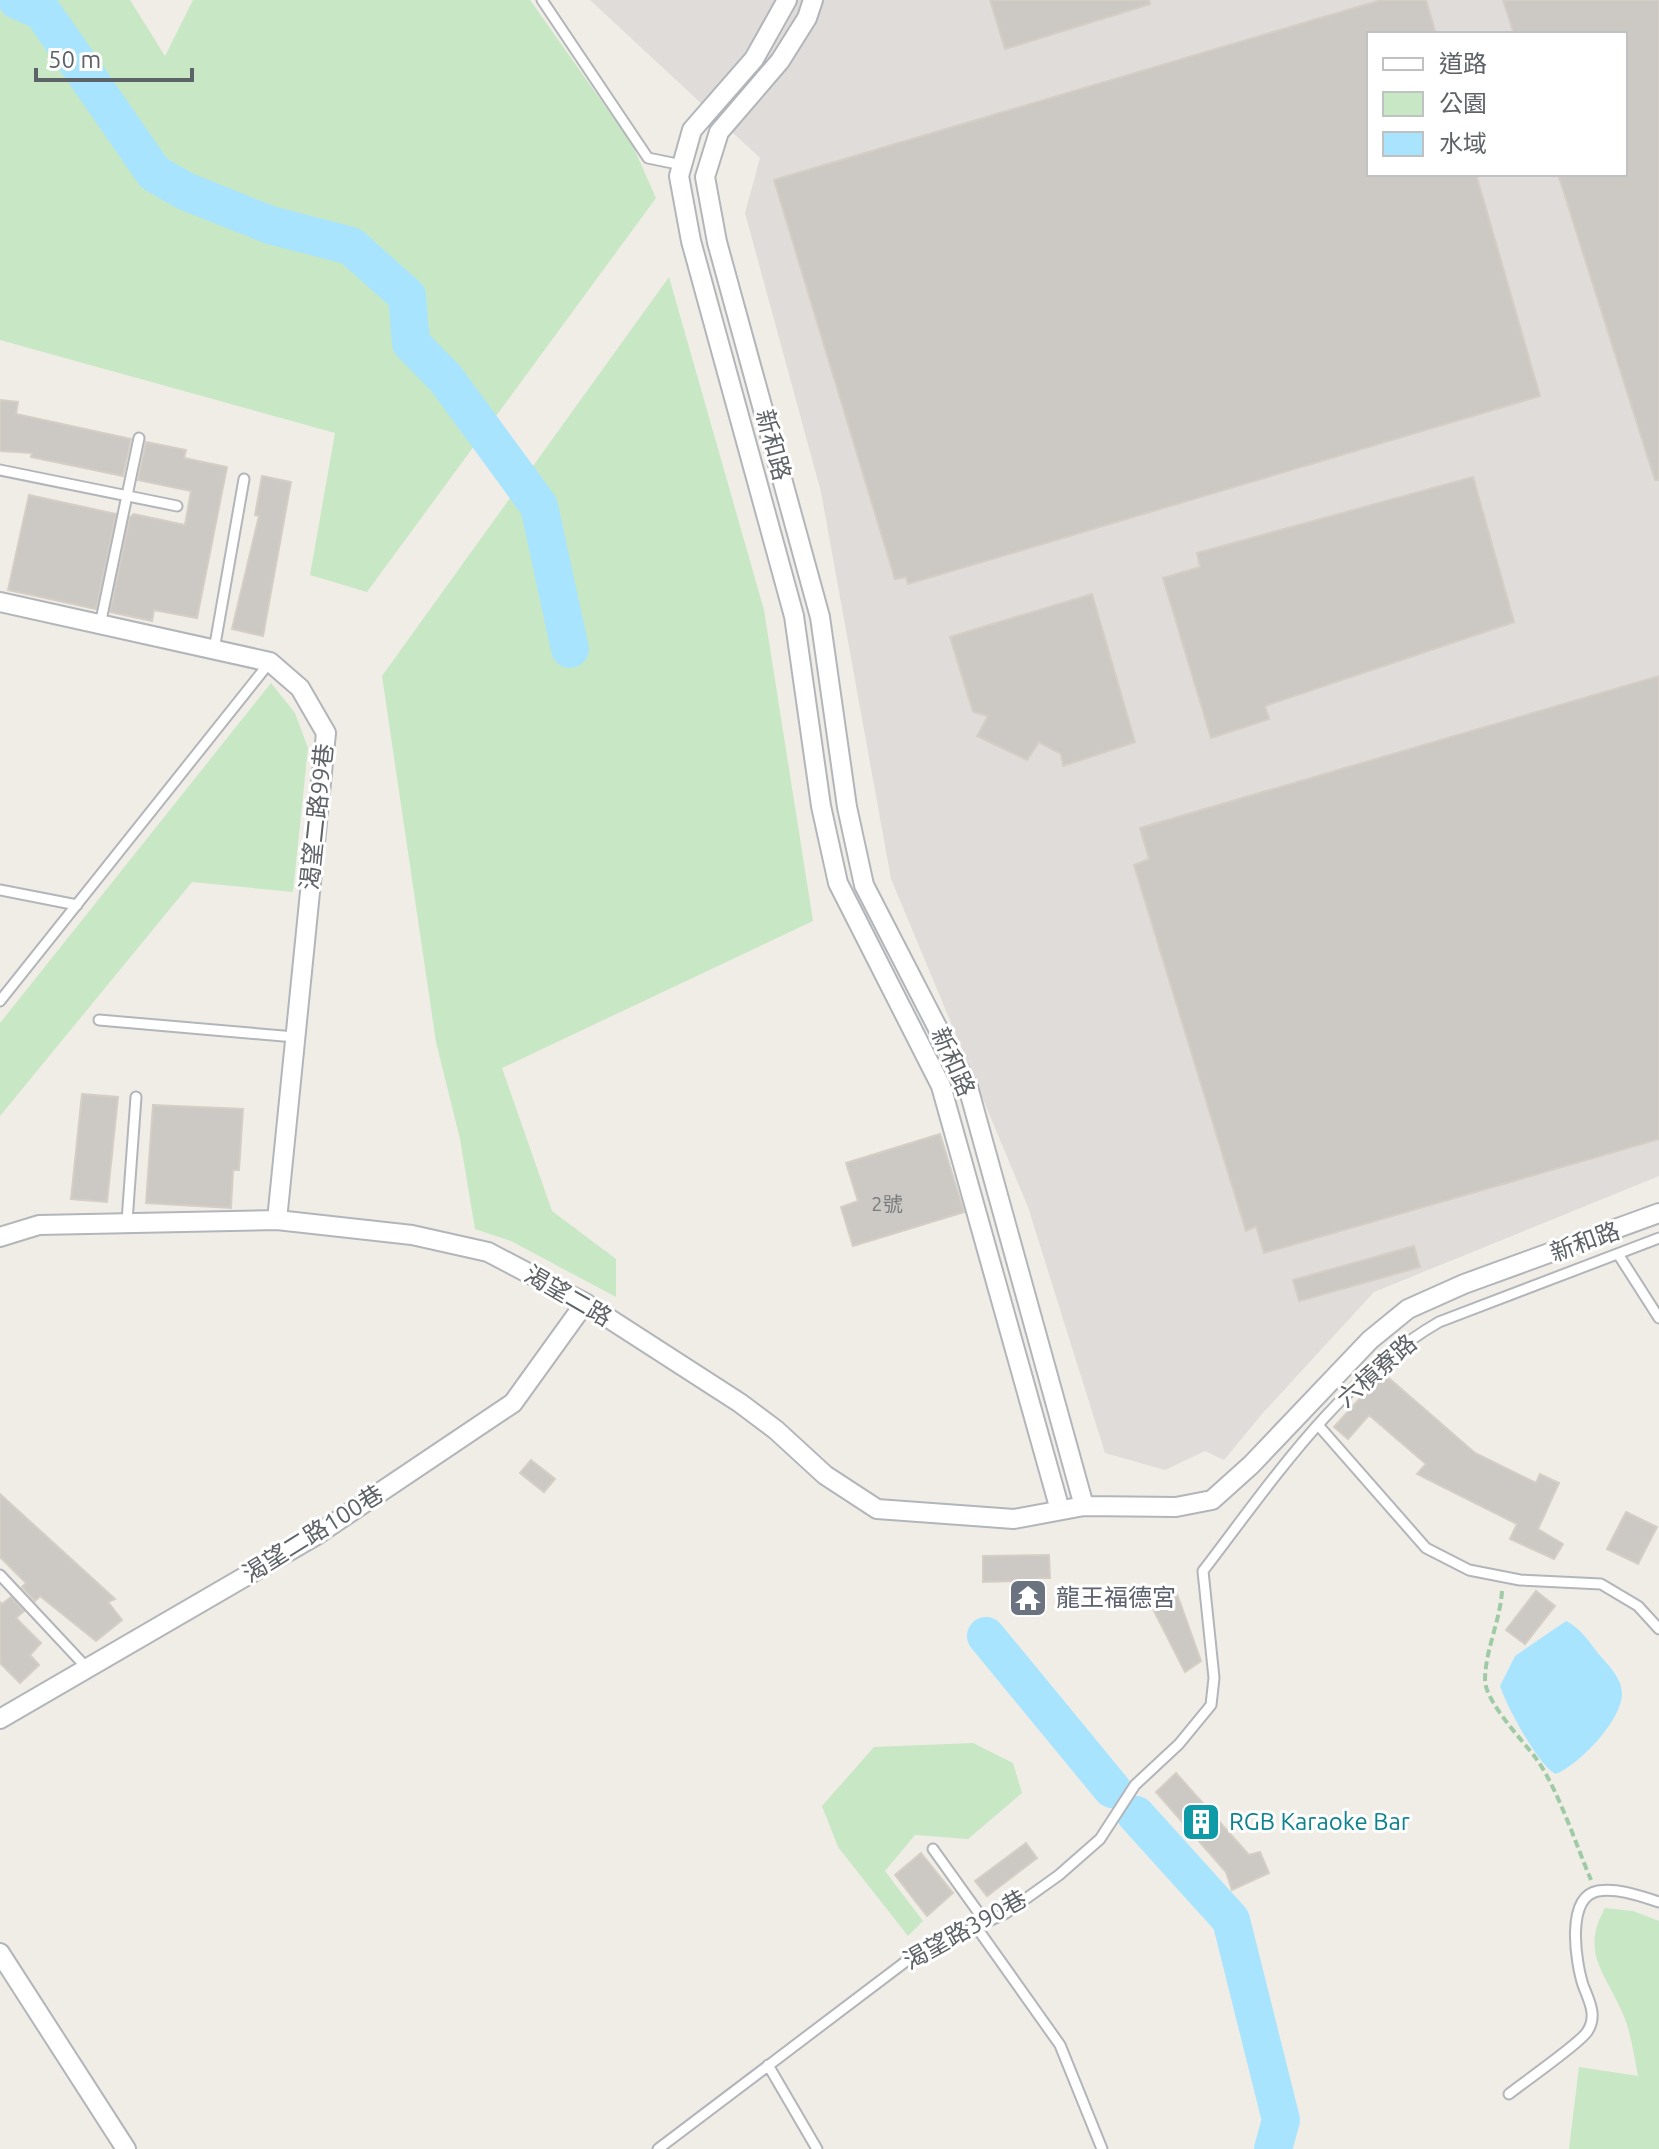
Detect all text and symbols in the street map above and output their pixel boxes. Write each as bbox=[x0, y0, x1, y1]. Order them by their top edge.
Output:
scale bar bbox=[36, 32, 192, 82]
legend bbox=[1367, 32, 1627, 176]
text: 50 m bbox=[48, 46, 101, 73]
text: 道路 bbox=[1439, 50, 1487, 77]
text: 公園 bbox=[1439, 90, 1487, 117]
text: 水域 bbox=[1439, 130, 1487, 157]
street label: 新和路 bbox=[751, 407, 796, 483]
street label: 渴望二路99巷 bbox=[295, 742, 338, 891]
street label: 新和路 bbox=[926, 1023, 980, 1100]
house number: 2號 bbox=[871, 1192, 903, 1215]
street label: 新和路 bbox=[1546, 1217, 1623, 1267]
street label: 渴望二路 bbox=[520, 1260, 617, 1331]
street label: 六槓寮路 bbox=[1332, 1329, 1422, 1412]
street label: 渴望二路100巷 bbox=[237, 1480, 388, 1588]
temple icon: 龍王福德宮 bbox=[1007, 1577, 1049, 1619]
place label: 龍王福德宮 bbox=[1056, 1584, 1176, 1611]
building icon: RGB Karaoke Bar bbox=[1180, 1801, 1222, 1843]
place label: RGB Karaoke Bar bbox=[1229, 1808, 1410, 1835]
street label: 渴望路390巷 bbox=[898, 1885, 1031, 1974]

